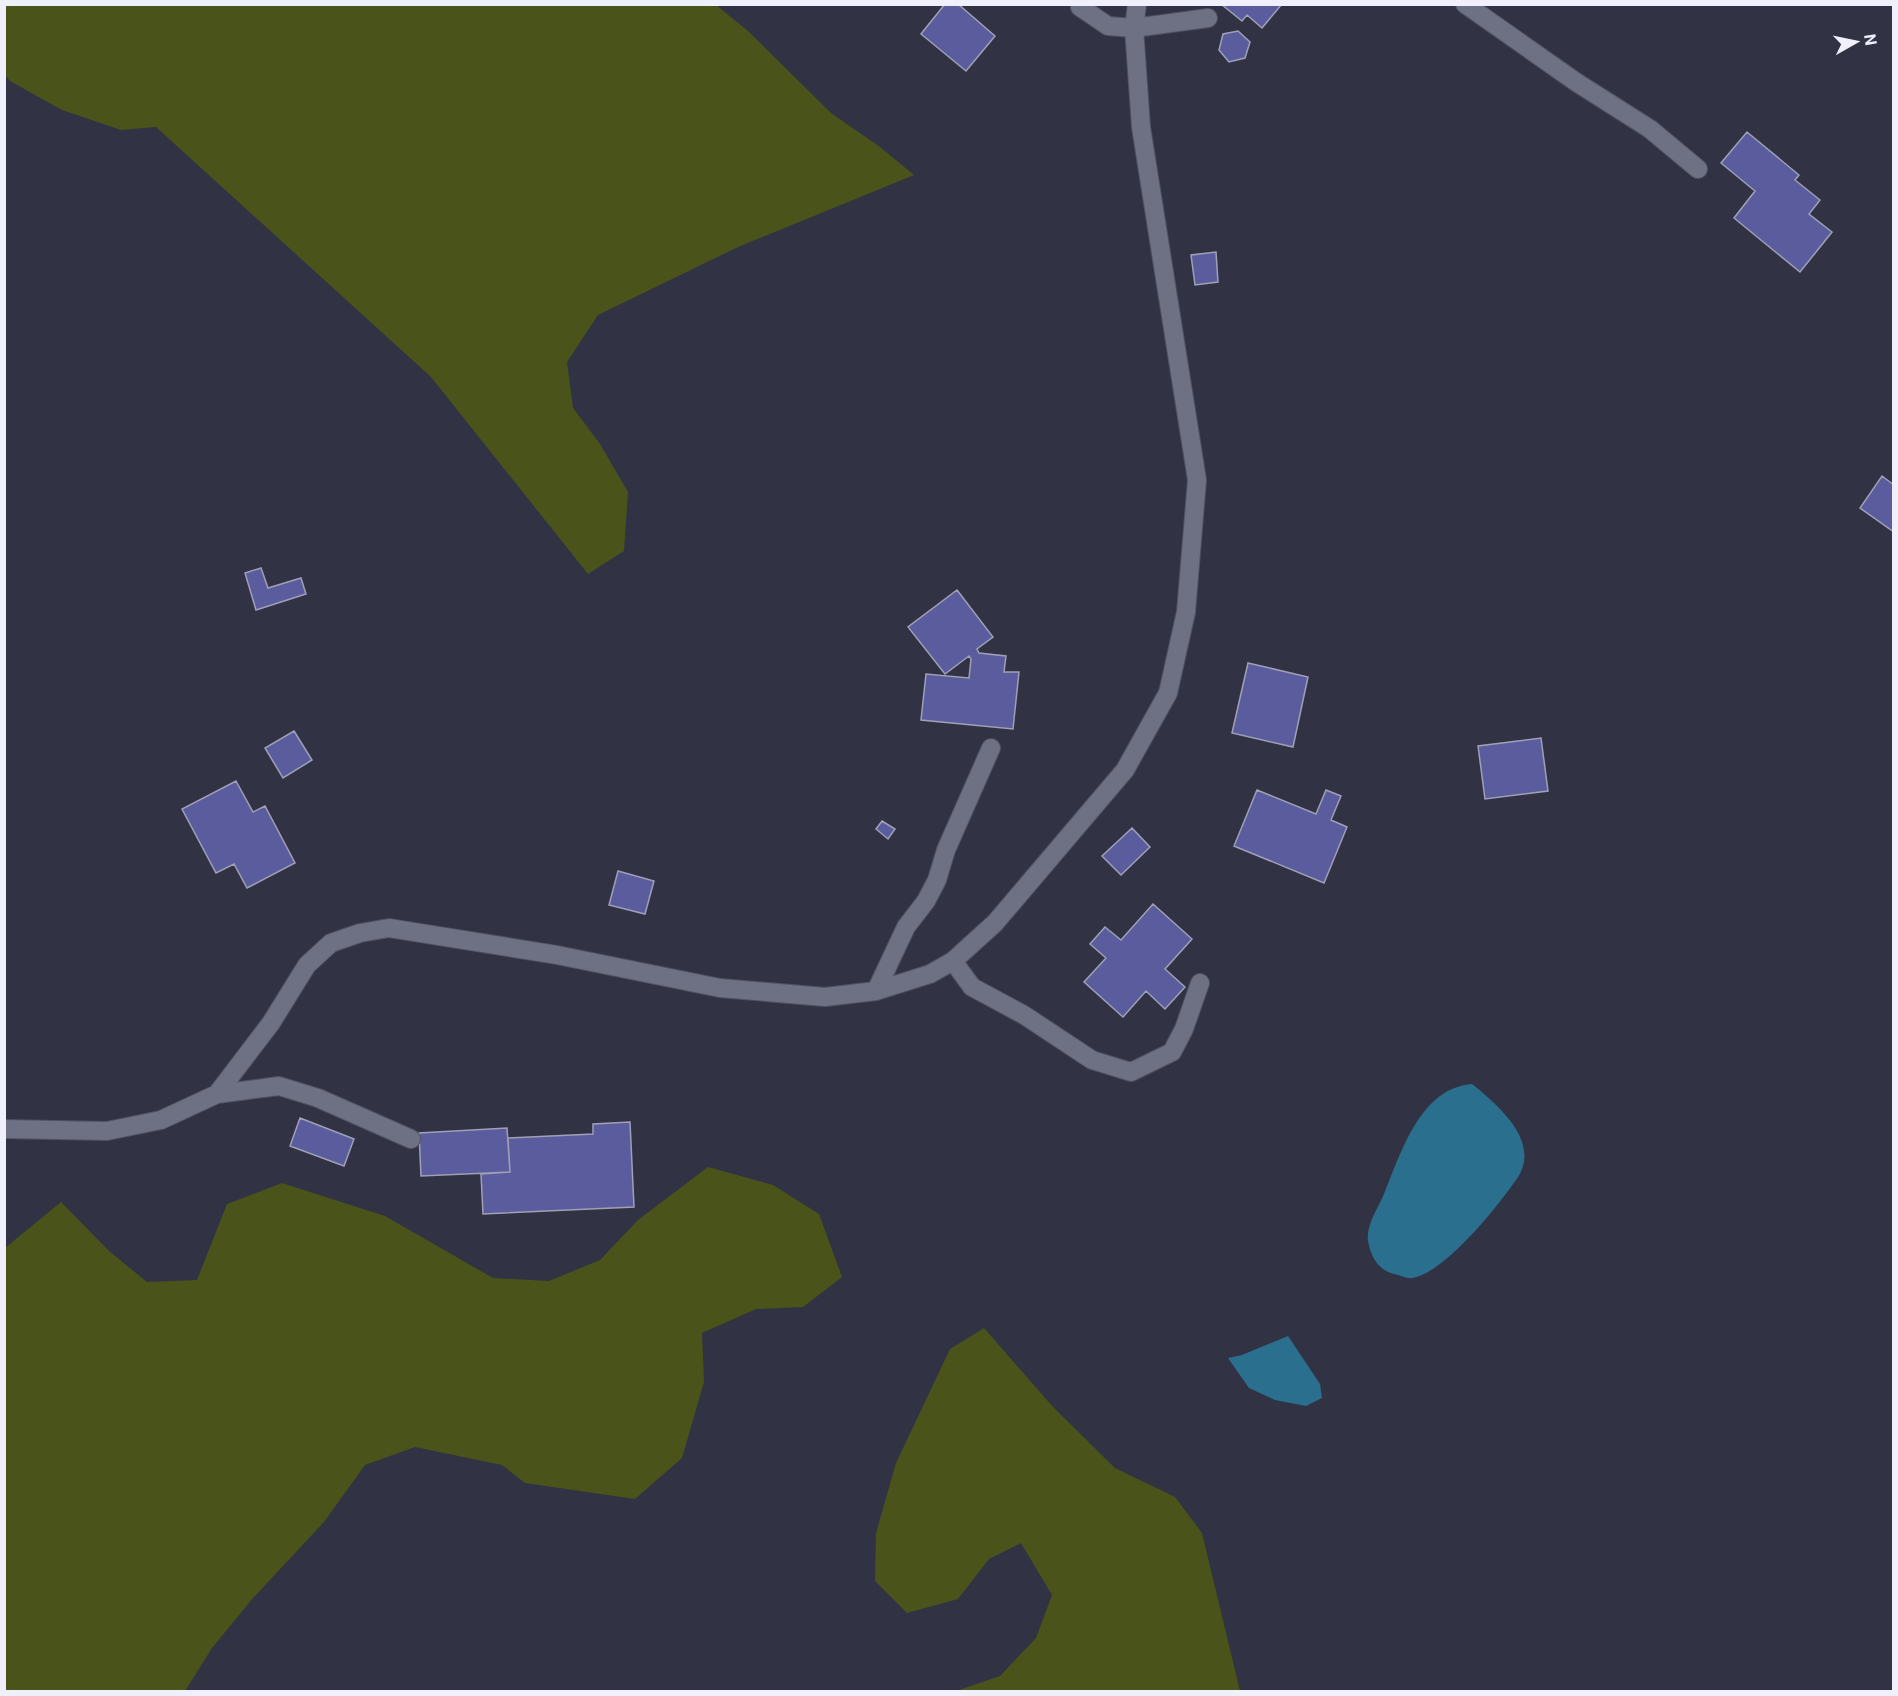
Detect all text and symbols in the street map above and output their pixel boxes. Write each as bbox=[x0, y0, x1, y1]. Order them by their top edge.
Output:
north arrow bbox=[1826, 12, 1886, 72]
text: N bbox=[1860, 33, 1881, 47]

